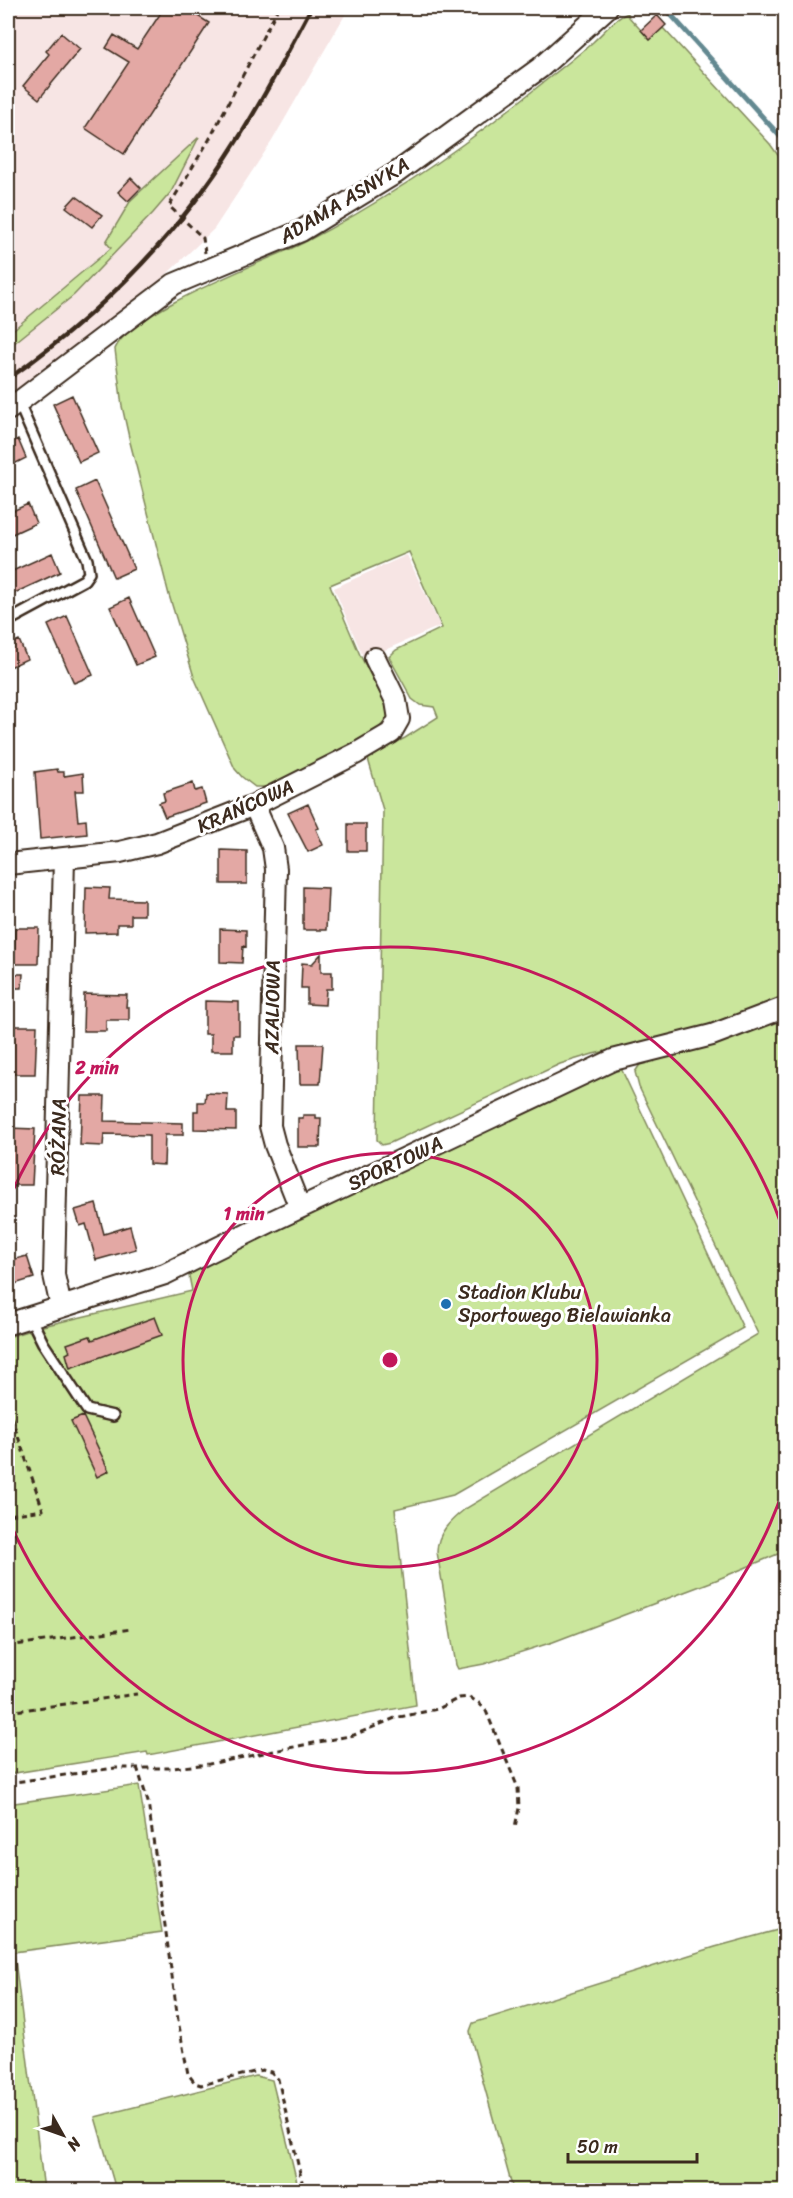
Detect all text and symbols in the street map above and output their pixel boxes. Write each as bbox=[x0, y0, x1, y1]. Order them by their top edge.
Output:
street label: ADAMA ASNYKA bbox=[271, 148, 416, 254]
street label: KRAŃCOWA bbox=[191, 770, 299, 843]
street label: AZALIOWA bbox=[254, 960, 291, 1055]
text: 2 min bbox=[74, 1052, 119, 1084]
street label: RÓŻANA bbox=[40, 1098, 77, 1176]
street label: SPORTOWA bbox=[342, 1126, 449, 1201]
text: 1 min bbox=[224, 1198, 265, 1230]
place label: Stadion Klubu Sportowego Bielawianka bbox=[458, 1275, 671, 1333]
marker: Stadion Klubu Sportowego Bielawianka bbox=[439, 1297, 453, 1311]
centre of rings bbox=[380, 1350, 400, 1370]
north arrow bbox=[33, 2105, 93, 2165]
scale bar bbox=[568, 2126, 697, 2164]
text: N bbox=[59, 2130, 89, 2159]
text: 50 m bbox=[577, 2131, 618, 2163]

